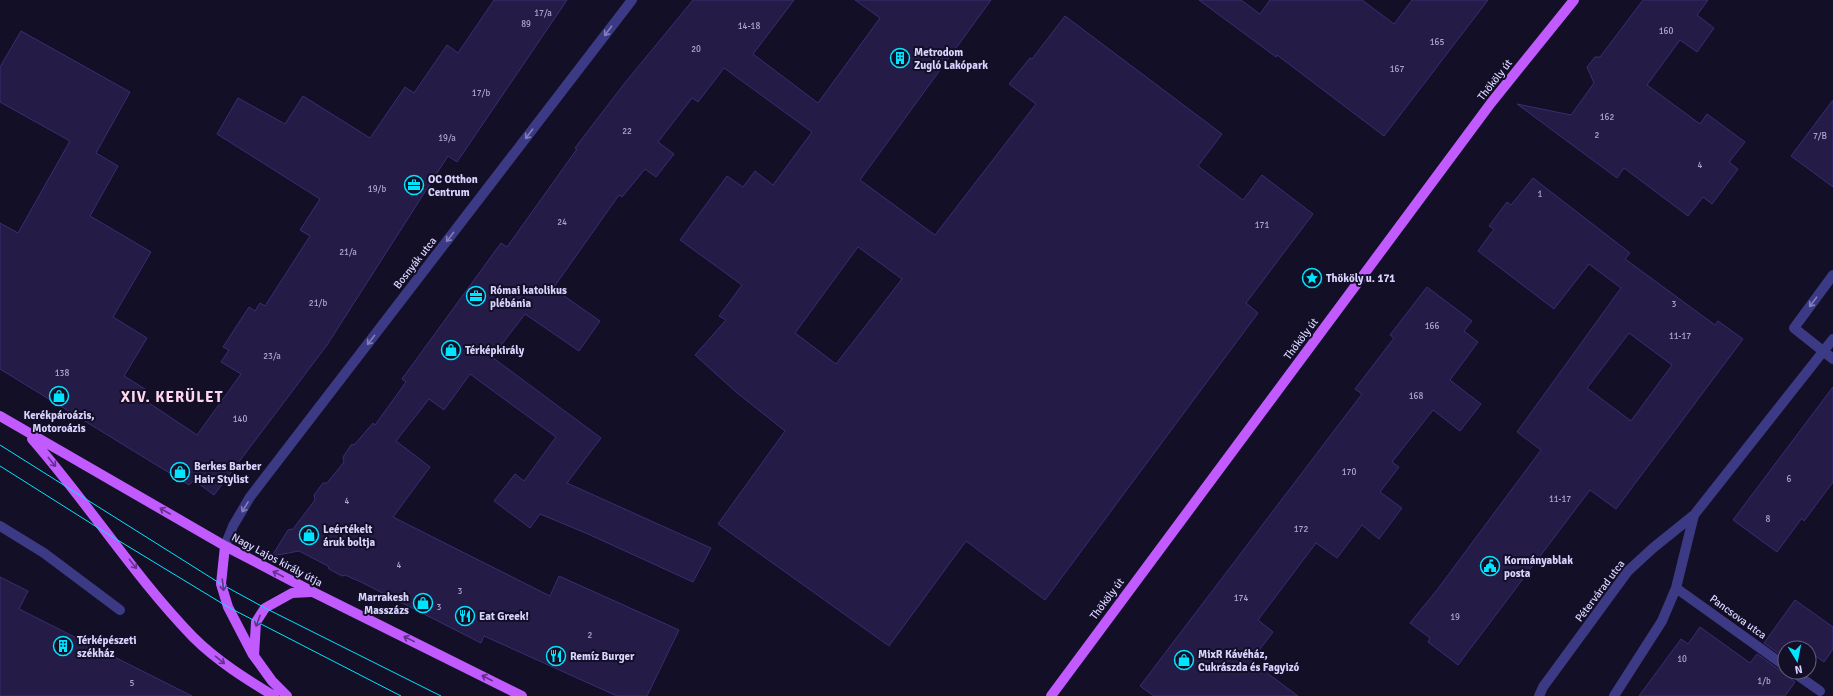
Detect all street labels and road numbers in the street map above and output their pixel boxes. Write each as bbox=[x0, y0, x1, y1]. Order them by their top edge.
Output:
street label: Thököly út bbox=[1475, 57, 1515, 103]
street label: Bosnyák utca bbox=[391, 234, 439, 291]
street label: Thököly út bbox=[1281, 316, 1321, 362]
street label: Nagy Lajos király útja bbox=[229, 531, 325, 590]
street label: Pétervárad utca bbox=[1573, 557, 1628, 624]
street label: Thököly út bbox=[1087, 576, 1127, 622]
street label: Pancsova utca bbox=[1707, 592, 1769, 642]

